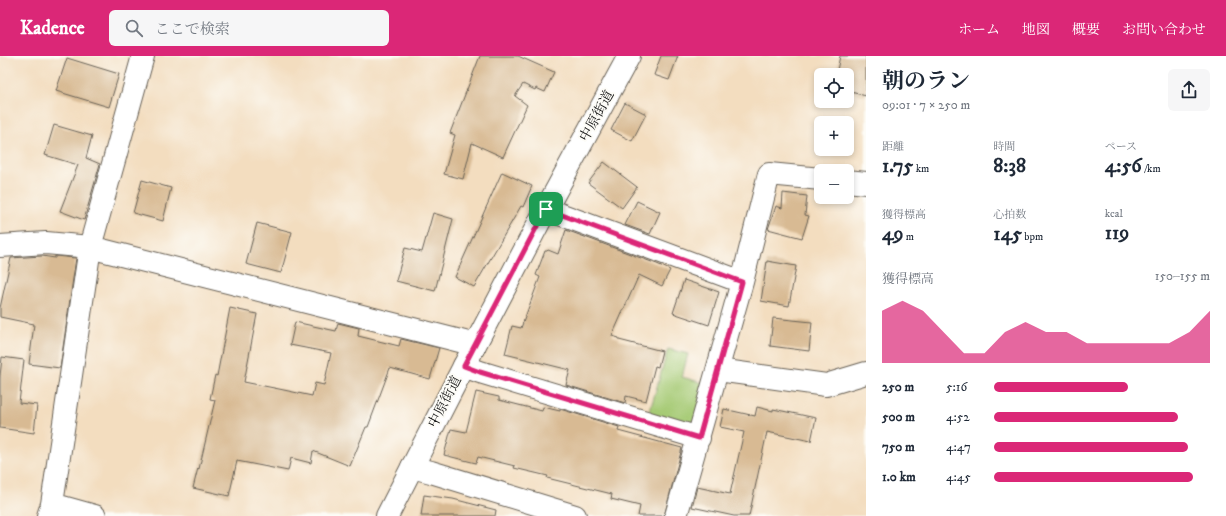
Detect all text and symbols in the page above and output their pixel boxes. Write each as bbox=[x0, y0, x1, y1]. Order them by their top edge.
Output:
search box bbox=[109, 10, 389, 46]
text: Kadence bbox=[20, 17, 85, 40]
icon: search bbox=[123, 17, 145, 39]
text: ここで検索 bbox=[155, 20, 230, 39]
text: ホーム bbox=[958, 21, 1000, 39]
text: 地図 bbox=[1022, 21, 1050, 39]
text: 概要 bbox=[1072, 21, 1100, 39]
text: お問い合わせ bbox=[1122, 21, 1206, 39]
map controls bbox=[814, 68, 854, 204]
button: locate bbox=[814, 68, 854, 108]
text: 朝のラン bbox=[882, 68, 970, 95]
button: share bbox=[1168, 69, 1210, 111]
street label: 中原街道 bbox=[576, 87, 618, 145]
text: 09:01 · 7 × 250 m bbox=[882, 97, 970, 113]
button: + bbox=[814, 116, 854, 156]
text: 距離 bbox=[882, 140, 904, 154]
text: 時間 bbox=[993, 140, 1015, 154]
text: ペース bbox=[1105, 140, 1137, 154]
text: 1.75 bbox=[882, 154, 913, 179]
text: 8:38 bbox=[993, 154, 1026, 179]
text: 4:56 bbox=[1105, 154, 1142, 179]
text: km bbox=[913, 162, 929, 176]
text: /km bbox=[1142, 162, 1161, 176]
button: − bbox=[814, 164, 854, 204]
pin bbox=[529, 192, 563, 226]
icon: arrive bbox=[535, 198, 557, 220]
text: kcal bbox=[1105, 207, 1123, 221]
text: 獲得標高 bbox=[882, 208, 926, 222]
text: 心拍数 bbox=[993, 208, 1026, 222]
text: 119 bbox=[1105, 221, 1129, 246]
text: 49 bbox=[882, 222, 904, 247]
text: 145 bbox=[993, 222, 1022, 247]
text: m bbox=[904, 230, 914, 244]
text: bpm bbox=[1022, 230, 1043, 244]
text: 150–155 m bbox=[1155, 268, 1210, 284]
text: 獲得標高 bbox=[882, 271, 934, 287]
street label: 中原街道 bbox=[424, 373, 466, 431]
text: 250 m bbox=[882, 379, 914, 395]
text: 5:16 bbox=[946, 379, 967, 395]
text: 500 m bbox=[882, 409, 915, 425]
text: 4:52 bbox=[946, 409, 970, 425]
text: 750 m bbox=[882, 439, 915, 455]
text: 4:47 bbox=[946, 439, 971, 455]
text: 1.0 km bbox=[882, 469, 916, 485]
text: 4:45 bbox=[946, 469, 971, 485]

